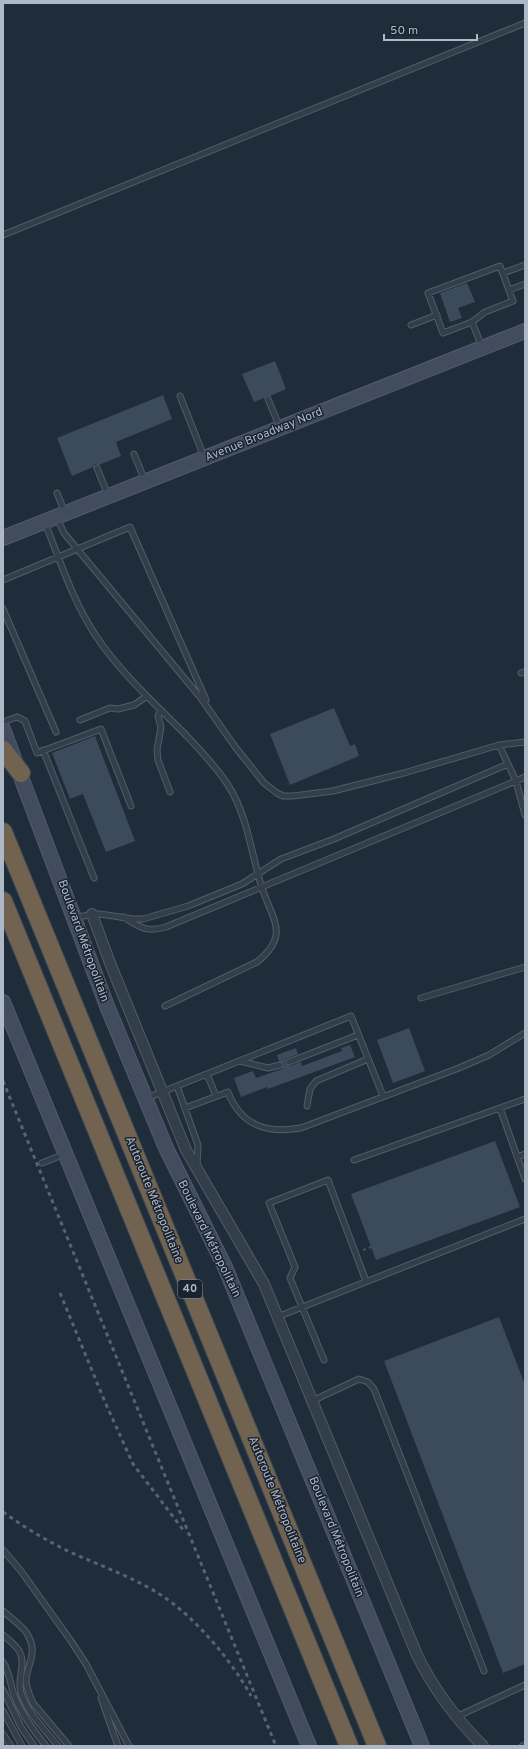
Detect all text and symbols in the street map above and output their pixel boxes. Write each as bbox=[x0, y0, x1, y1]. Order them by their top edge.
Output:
scale bar bbox=[384, 16, 477, 42]
text: 50 m bbox=[390, 23, 418, 39]
street label: Avenue Broadway Nord bbox=[203, 404, 325, 466]
street label: Boulevard Métropolitain bbox=[53, 878, 113, 1004]
street label: Autoroute Métropolitaine bbox=[121, 1134, 187, 1266]
street label: Boulevard Métropolitain bbox=[174, 1178, 244, 1300]
road number: 40 bbox=[178, 1280, 202, 1298]
street label: Autoroute Métropolitaine bbox=[244, 1434, 310, 1566]
street label: Boulevard Métropolitain bbox=[304, 1474, 368, 1600]

